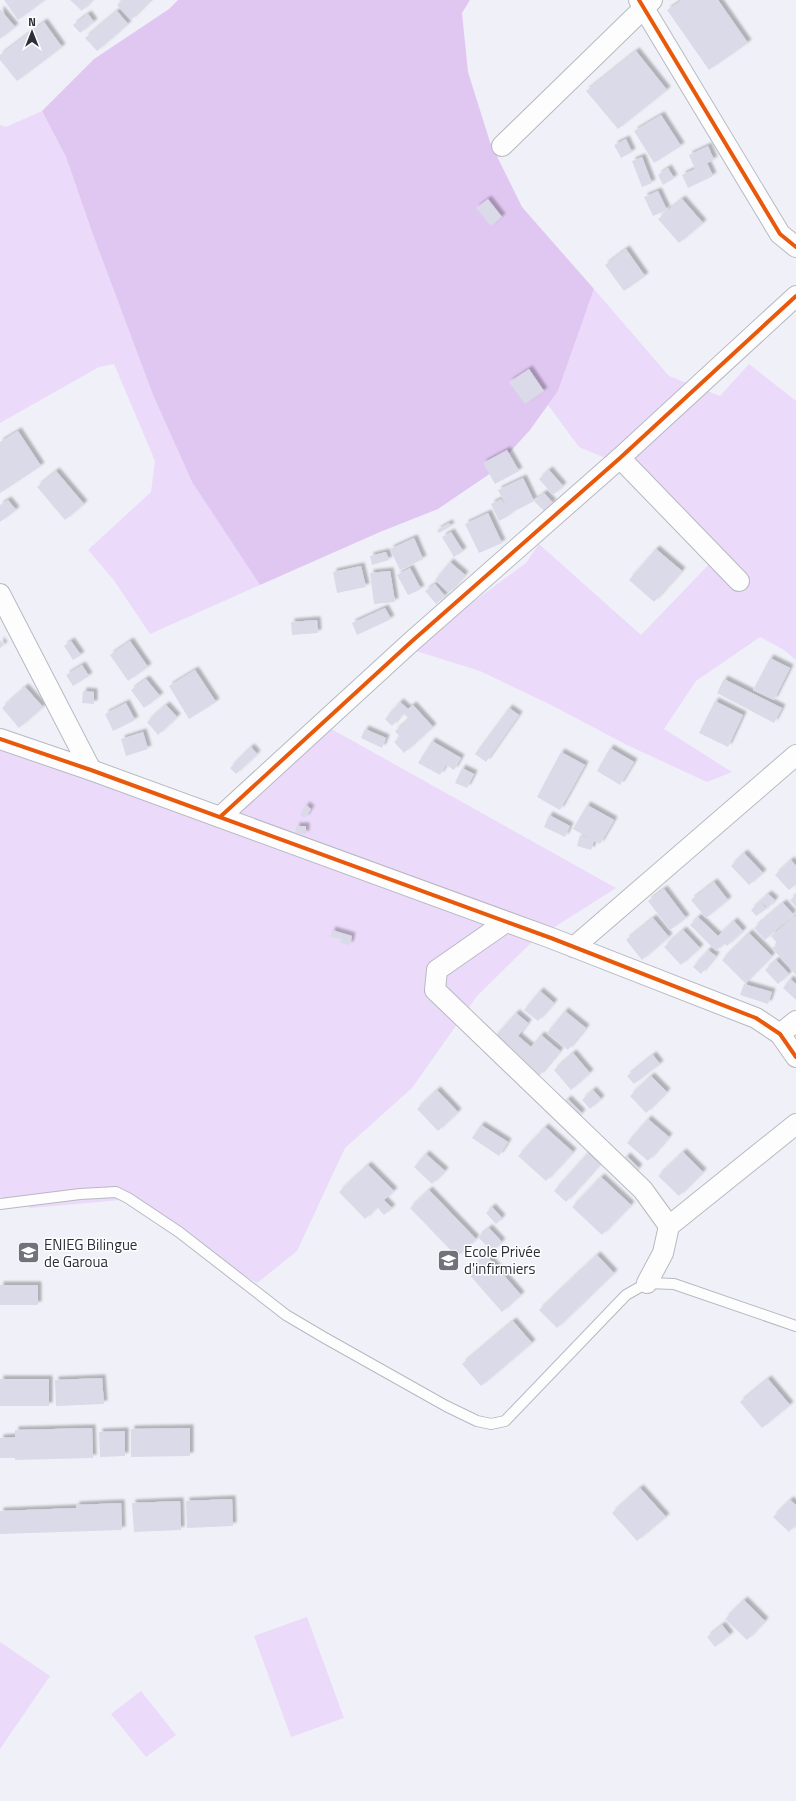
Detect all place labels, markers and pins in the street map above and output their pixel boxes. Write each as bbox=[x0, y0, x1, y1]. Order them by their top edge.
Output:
place label: ENIEG Bilingue de Garoua bbox=[44, 1233, 137, 1273]
school or university icon: ENIEG Bilingue de Garoua bbox=[16, 1240, 42, 1266]
place label: Ecole Privée d'infirmiers bbox=[464, 1240, 540, 1280]
school or university icon: Ecole Privée d'infirmiers bbox=[436, 1247, 462, 1273]

